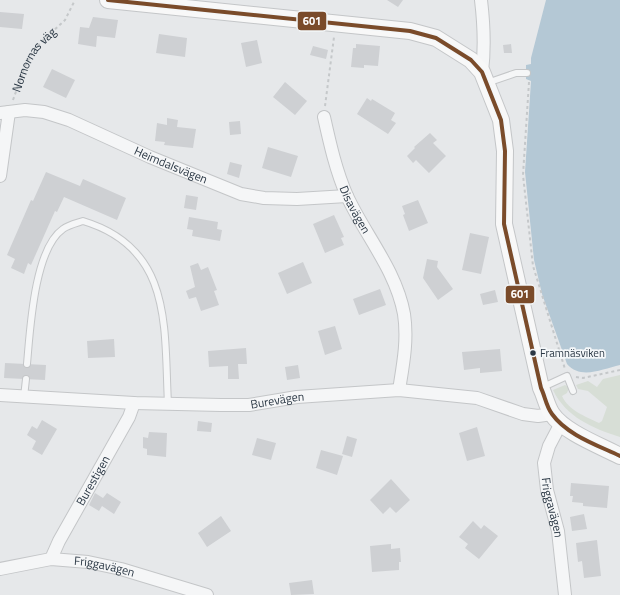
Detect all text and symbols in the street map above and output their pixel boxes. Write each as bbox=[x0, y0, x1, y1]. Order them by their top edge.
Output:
line badge: 601 bbox=[297, 11, 327, 31]
text: 601 bbox=[303, 13, 321, 29]
street label: Nornornas väg bbox=[7, 23, 60, 95]
street label: Heimdalsvägen bbox=[131, 141, 211, 188]
street label: Disavägen bbox=[335, 182, 376, 237]
line badge: 601 bbox=[505, 285, 535, 304]
text: 601 bbox=[511, 286, 529, 302]
place label: Framnäsviken bbox=[540, 345, 605, 361]
marker: Framnäsviken bbox=[528, 348, 538, 358]
street label: Burevägen bbox=[249, 387, 305, 414]
street label: Burestigen bbox=[71, 452, 114, 509]
street label: Friggavägen bbox=[537, 476, 569, 538]
street label: Friggavägen bbox=[73, 551, 137, 582]

